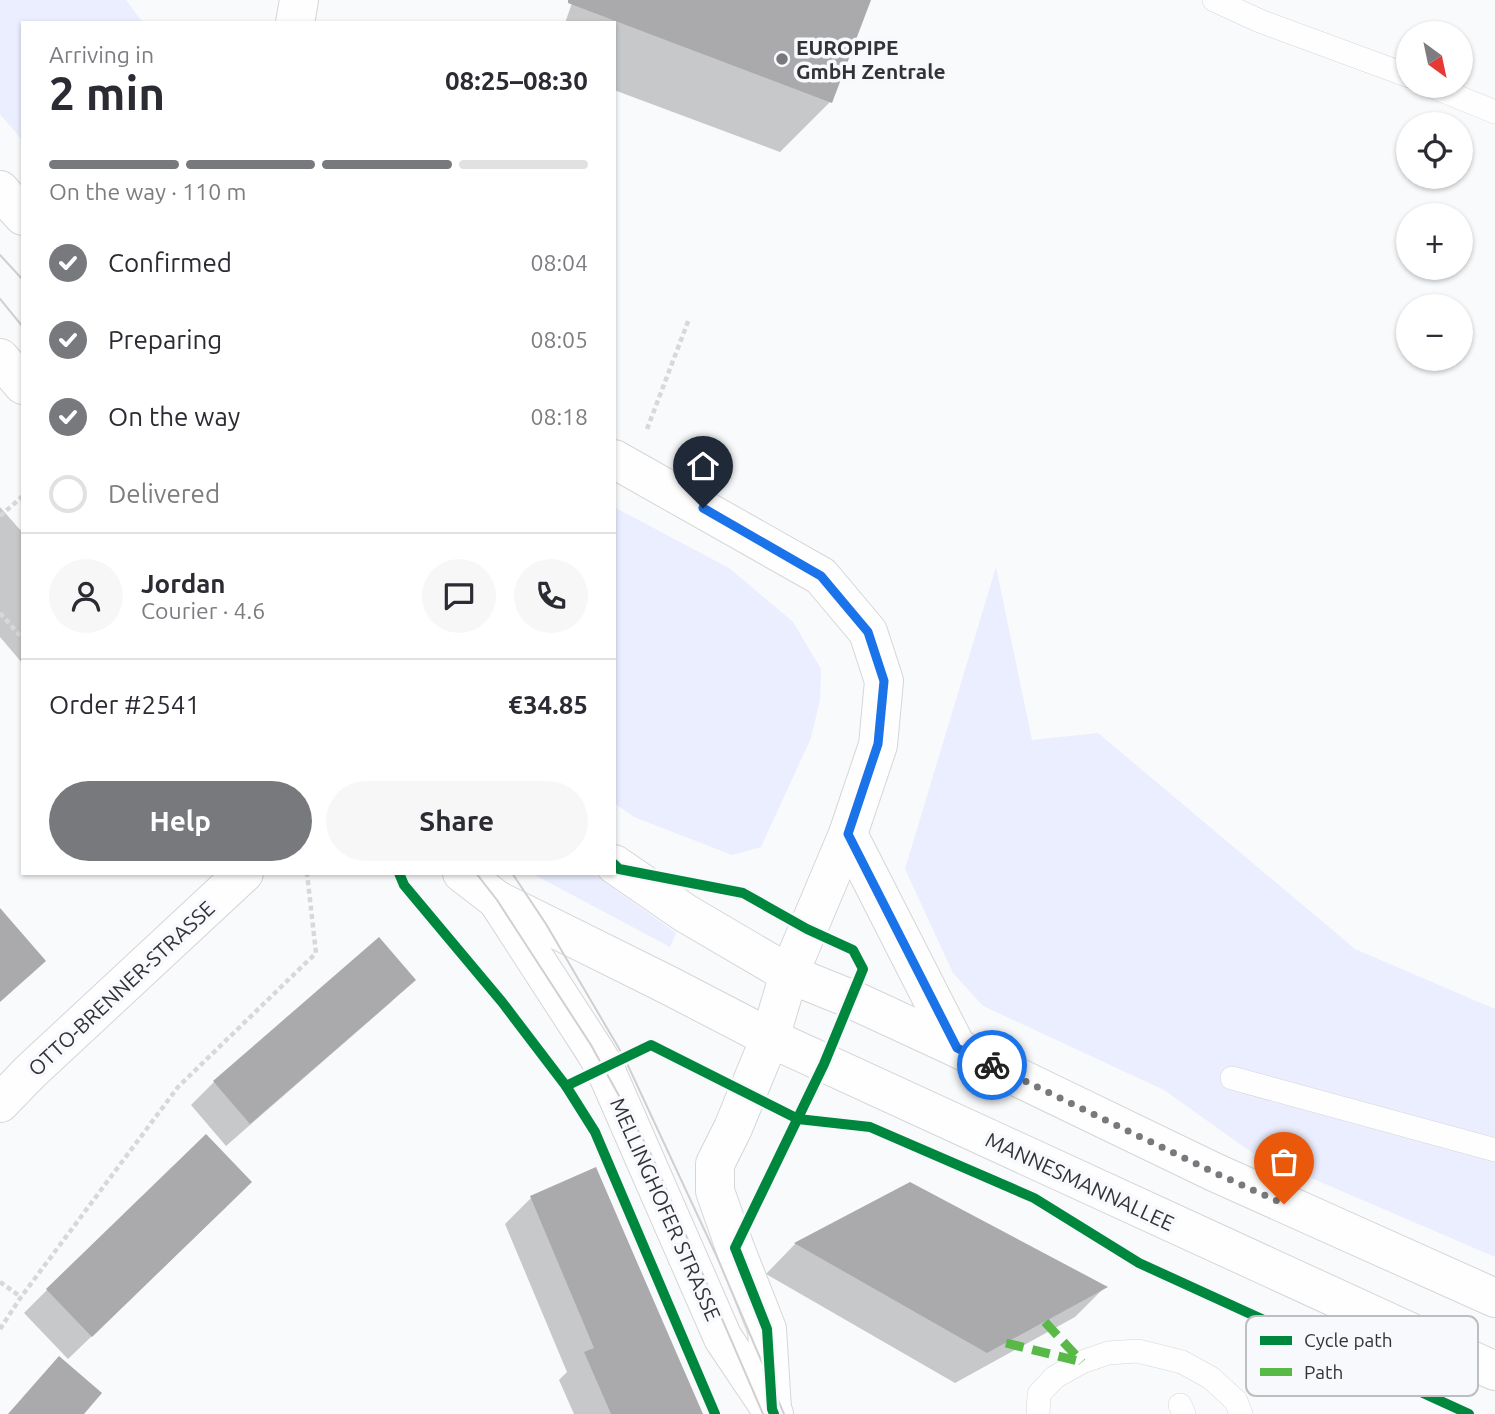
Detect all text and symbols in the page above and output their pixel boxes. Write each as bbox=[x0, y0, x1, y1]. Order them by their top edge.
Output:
north arrow bbox=[1396, 21, 1474, 98]
map controls bbox=[1396, 21, 1473, 371]
place label: EUROPIPE GmbH Zentrale bbox=[796, 35, 946, 83]
text: Arriving in bbox=[49, 42, 154, 67]
marker: EUROPIPE GmbH Zentrale bbox=[774, 51, 790, 67]
text: 08:25–08:30 bbox=[445, 66, 588, 95]
text: 2 min bbox=[49, 67, 165, 119]
button: locate bbox=[1396, 112, 1473, 189]
text: On the way · 110 m bbox=[49, 179, 246, 204]
button: + bbox=[1396, 203, 1473, 280]
icon: check bbox=[49, 244, 87, 282]
text: Confirmed bbox=[108, 248, 232, 277]
text: 08:04 bbox=[530, 250, 588, 275]
button: − bbox=[1396, 294, 1473, 371]
icon: check bbox=[49, 321, 87, 359]
text: Preparing bbox=[108, 325, 222, 354]
text: 08:05 bbox=[530, 327, 588, 352]
icon: check bbox=[49, 398, 87, 436]
text: On the way bbox=[108, 402, 240, 431]
text: 08:18 bbox=[530, 404, 588, 429]
pin bbox=[673, 436, 733, 508]
icon: home bbox=[684, 447, 722, 485]
text: Delivered bbox=[108, 479, 220, 508]
button: person bbox=[49, 559, 123, 633]
button: chat bbox=[422, 559, 496, 633]
button: phone bbox=[514, 559, 588, 633]
text: Jordan bbox=[141, 569, 226, 598]
text: Courier · 4.6 bbox=[141, 598, 265, 623]
text: Order #2541 bbox=[49, 690, 200, 719]
text: €34.85 bbox=[508, 690, 588, 719]
button: Help bbox=[49, 781, 312, 861]
button: Share bbox=[326, 781, 588, 861]
street label: OTTO-BRENNER-STRASSE bbox=[23, 896, 219, 1080]
courier bbox=[957, 1030, 1027, 1100]
icon: bike bbox=[973, 1046, 1011, 1084]
street label: MELLINGHOFER STRASSE bbox=[606, 1094, 726, 1324]
street label: MANNESMANNALLEE bbox=[982, 1127, 1178, 1235]
pin bbox=[1254, 1132, 1314, 1204]
icon: bag bbox=[1265, 1143, 1303, 1181]
legend bbox=[1246, 1316, 1478, 1396]
text: Cycle path bbox=[1304, 1329, 1393, 1351]
text: Path bbox=[1304, 1361, 1343, 1383]

